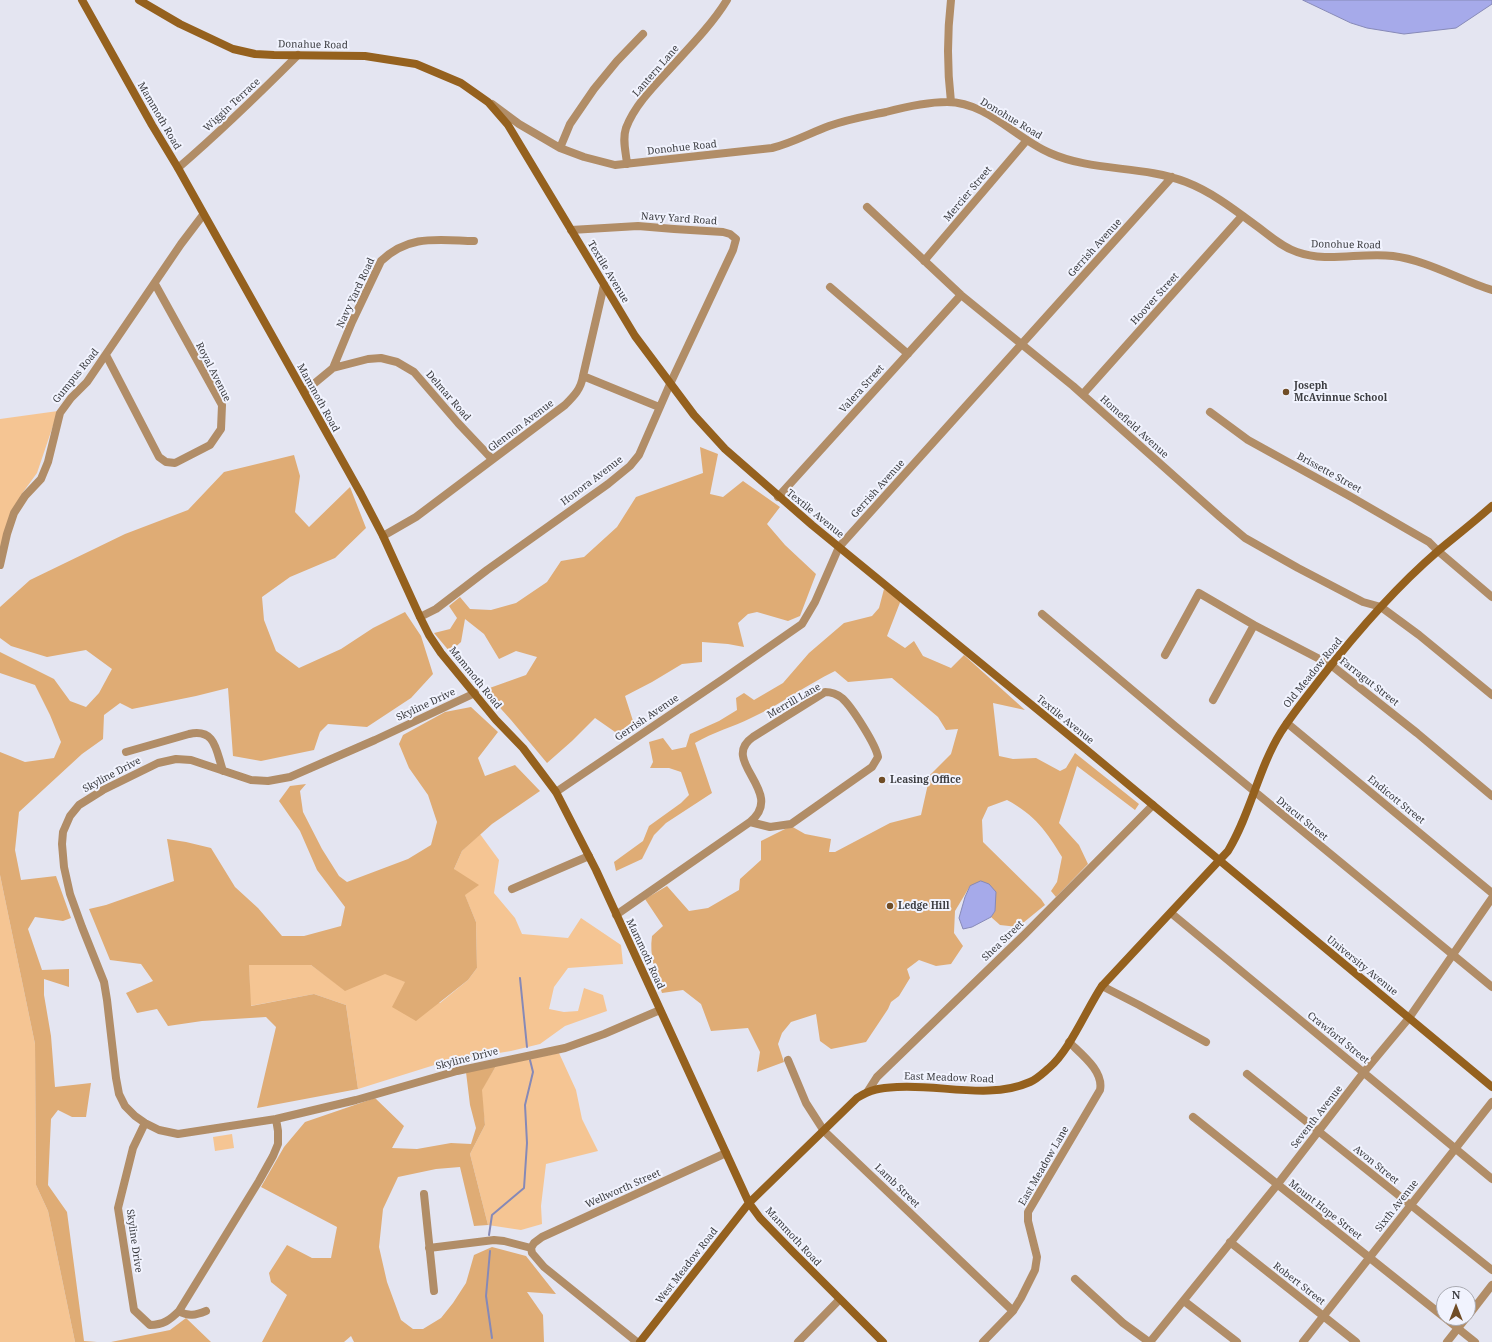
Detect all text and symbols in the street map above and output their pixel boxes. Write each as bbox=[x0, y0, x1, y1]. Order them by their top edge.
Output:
street label: Donahue Road bbox=[278, 38, 348, 52]
street label: Lantern Lane bbox=[630, 43, 682, 99]
street label: Wiggin Terrace bbox=[201, 76, 263, 134]
street label: Mammoth Road bbox=[135, 80, 183, 152]
street label: Donohue Road bbox=[978, 96, 1044, 142]
street label: Donohue Road bbox=[647, 138, 717, 158]
street label: Mercier Street bbox=[942, 164, 994, 224]
street label: Navy Yard Road bbox=[641, 210, 717, 228]
street label: Gerrish Avenue bbox=[1066, 216, 1124, 280]
street label: Donohue Road bbox=[1311, 238, 1381, 252]
street label: Textile Avenue bbox=[585, 239, 631, 305]
street label: Navy Yard Road bbox=[334, 256, 378, 330]
street label: Hoover Street bbox=[1129, 271, 1181, 327]
street label: Royal Avenue bbox=[193, 340, 233, 404]
street label: Gumpus Road bbox=[50, 346, 102, 406]
street label: Mammoth Road bbox=[294, 362, 342, 434]
street label: Valera Street bbox=[837, 362, 887, 416]
street label: Delmar Road bbox=[423, 369, 473, 423]
place label: Joseph McAvinnue School bbox=[1294, 380, 1387, 404]
marker: Joseph McAvinnue School bbox=[1281, 387, 1291, 397]
street label: Homefield Avenue bbox=[1097, 393, 1171, 461]
street label: Glennon Avenue bbox=[486, 397, 556, 455]
street label: Brissette Street bbox=[1295, 450, 1363, 496]
street label: Honora Avenue bbox=[559, 454, 625, 508]
street label: Gerrish Avenue bbox=[849, 457, 907, 521]
street label: Textile Avenue bbox=[784, 487, 846, 541]
street label: Old Meadow Road bbox=[1281, 635, 1345, 711]
street label: Mammoth Road bbox=[446, 645, 504, 711]
street label: Farragut Street bbox=[1337, 655, 1401, 709]
street label: Merrill Lane bbox=[765, 681, 823, 721]
street label: Skyline Drive bbox=[394, 686, 458, 724]
street label: Gerrish Avenue bbox=[613, 692, 681, 744]
street label: Textile Avenue bbox=[1034, 693, 1096, 747]
street label: Skyline Drive bbox=[81, 755, 143, 795]
street label: Endicott Street bbox=[1365, 773, 1427, 827]
place label: Leasing Office bbox=[890, 774, 961, 786]
marker: Leasing Office bbox=[877, 775, 887, 785]
street label: Dracut Street bbox=[1274, 795, 1330, 843]
place label: Ledge Hill bbox=[898, 900, 949, 912]
marker: Ledge Hill bbox=[885, 901, 895, 911]
street label: Mammoth Road bbox=[623, 917, 667, 991]
street label: Shea Street bbox=[980, 918, 1026, 964]
street label: University Avenue bbox=[1324, 934, 1400, 998]
street label: Crawford Street bbox=[1305, 1010, 1371, 1066]
street label: Skyline Drive bbox=[435, 1045, 499, 1073]
street label: East Meadow Road bbox=[904, 1070, 994, 1086]
street label: Seventh Avenue bbox=[1289, 1083, 1345, 1151]
street label: East Meadow Lane bbox=[1016, 1124, 1072, 1208]
street label: Avon Street bbox=[1351, 1143, 1401, 1187]
street label: Lamb Street bbox=[872, 1162, 922, 1210]
street label: Wellworth Street bbox=[584, 1167, 662, 1211]
street label: Mount Hope Street bbox=[1286, 1178, 1364, 1242]
street label: Sixth Avenue bbox=[1373, 1178, 1421, 1234]
street label: Mammoth Road bbox=[763, 1205, 823, 1269]
street label: Skyline Drive bbox=[124, 1208, 144, 1274]
street label: West Meadow Road bbox=[654, 1225, 720, 1307]
street label: Robert Street bbox=[1271, 1260, 1327, 1308]
north arrow bbox=[1436, 1286, 1476, 1326]
text: N bbox=[1452, 1287, 1460, 1302]

